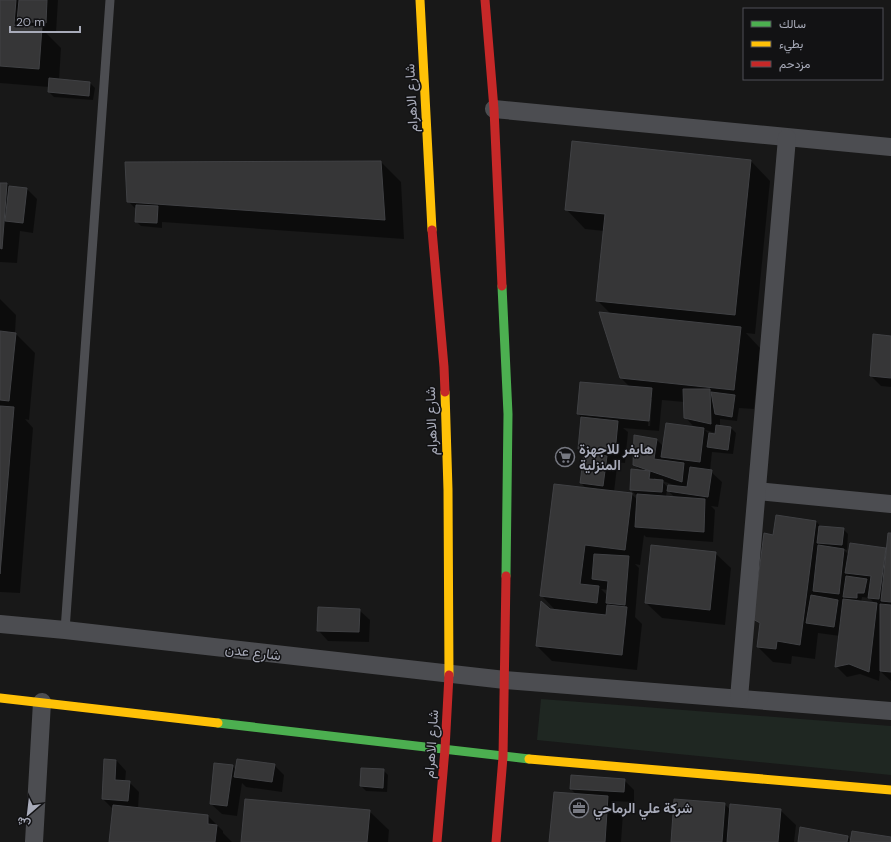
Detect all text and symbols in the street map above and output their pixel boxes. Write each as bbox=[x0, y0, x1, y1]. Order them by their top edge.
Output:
scale bar bbox=[10, 8, 80, 34]
legend bbox=[743, 8, 883, 80]
text: 20 m bbox=[16, 14, 45, 30]
text: سالك bbox=[779, 16, 806, 32]
text: بطيء bbox=[779, 36, 803, 54]
text: مزدحم bbox=[779, 56, 810, 72]
street label: شارع الاهرام bbox=[400, 63, 424, 133]
street label: شارع الاهرام bbox=[421, 386, 443, 456]
place label: هايفر للاجهزة المنزلية bbox=[579, 440, 654, 474]
supermarket icon: هايفر للاجهزة المنزلية bbox=[554, 446, 576, 468]
street label: شارع عدن bbox=[224, 640, 282, 666]
street label: شارع الاهرام bbox=[420, 709, 444, 779]
north arrow bbox=[8, 794, 48, 834]
office icon: شركة علي الرماحي bbox=[568, 797, 590, 819]
place label: شركة علي الرماحي bbox=[593, 799, 692, 820]
text: ش bbox=[14, 814, 32, 832]

